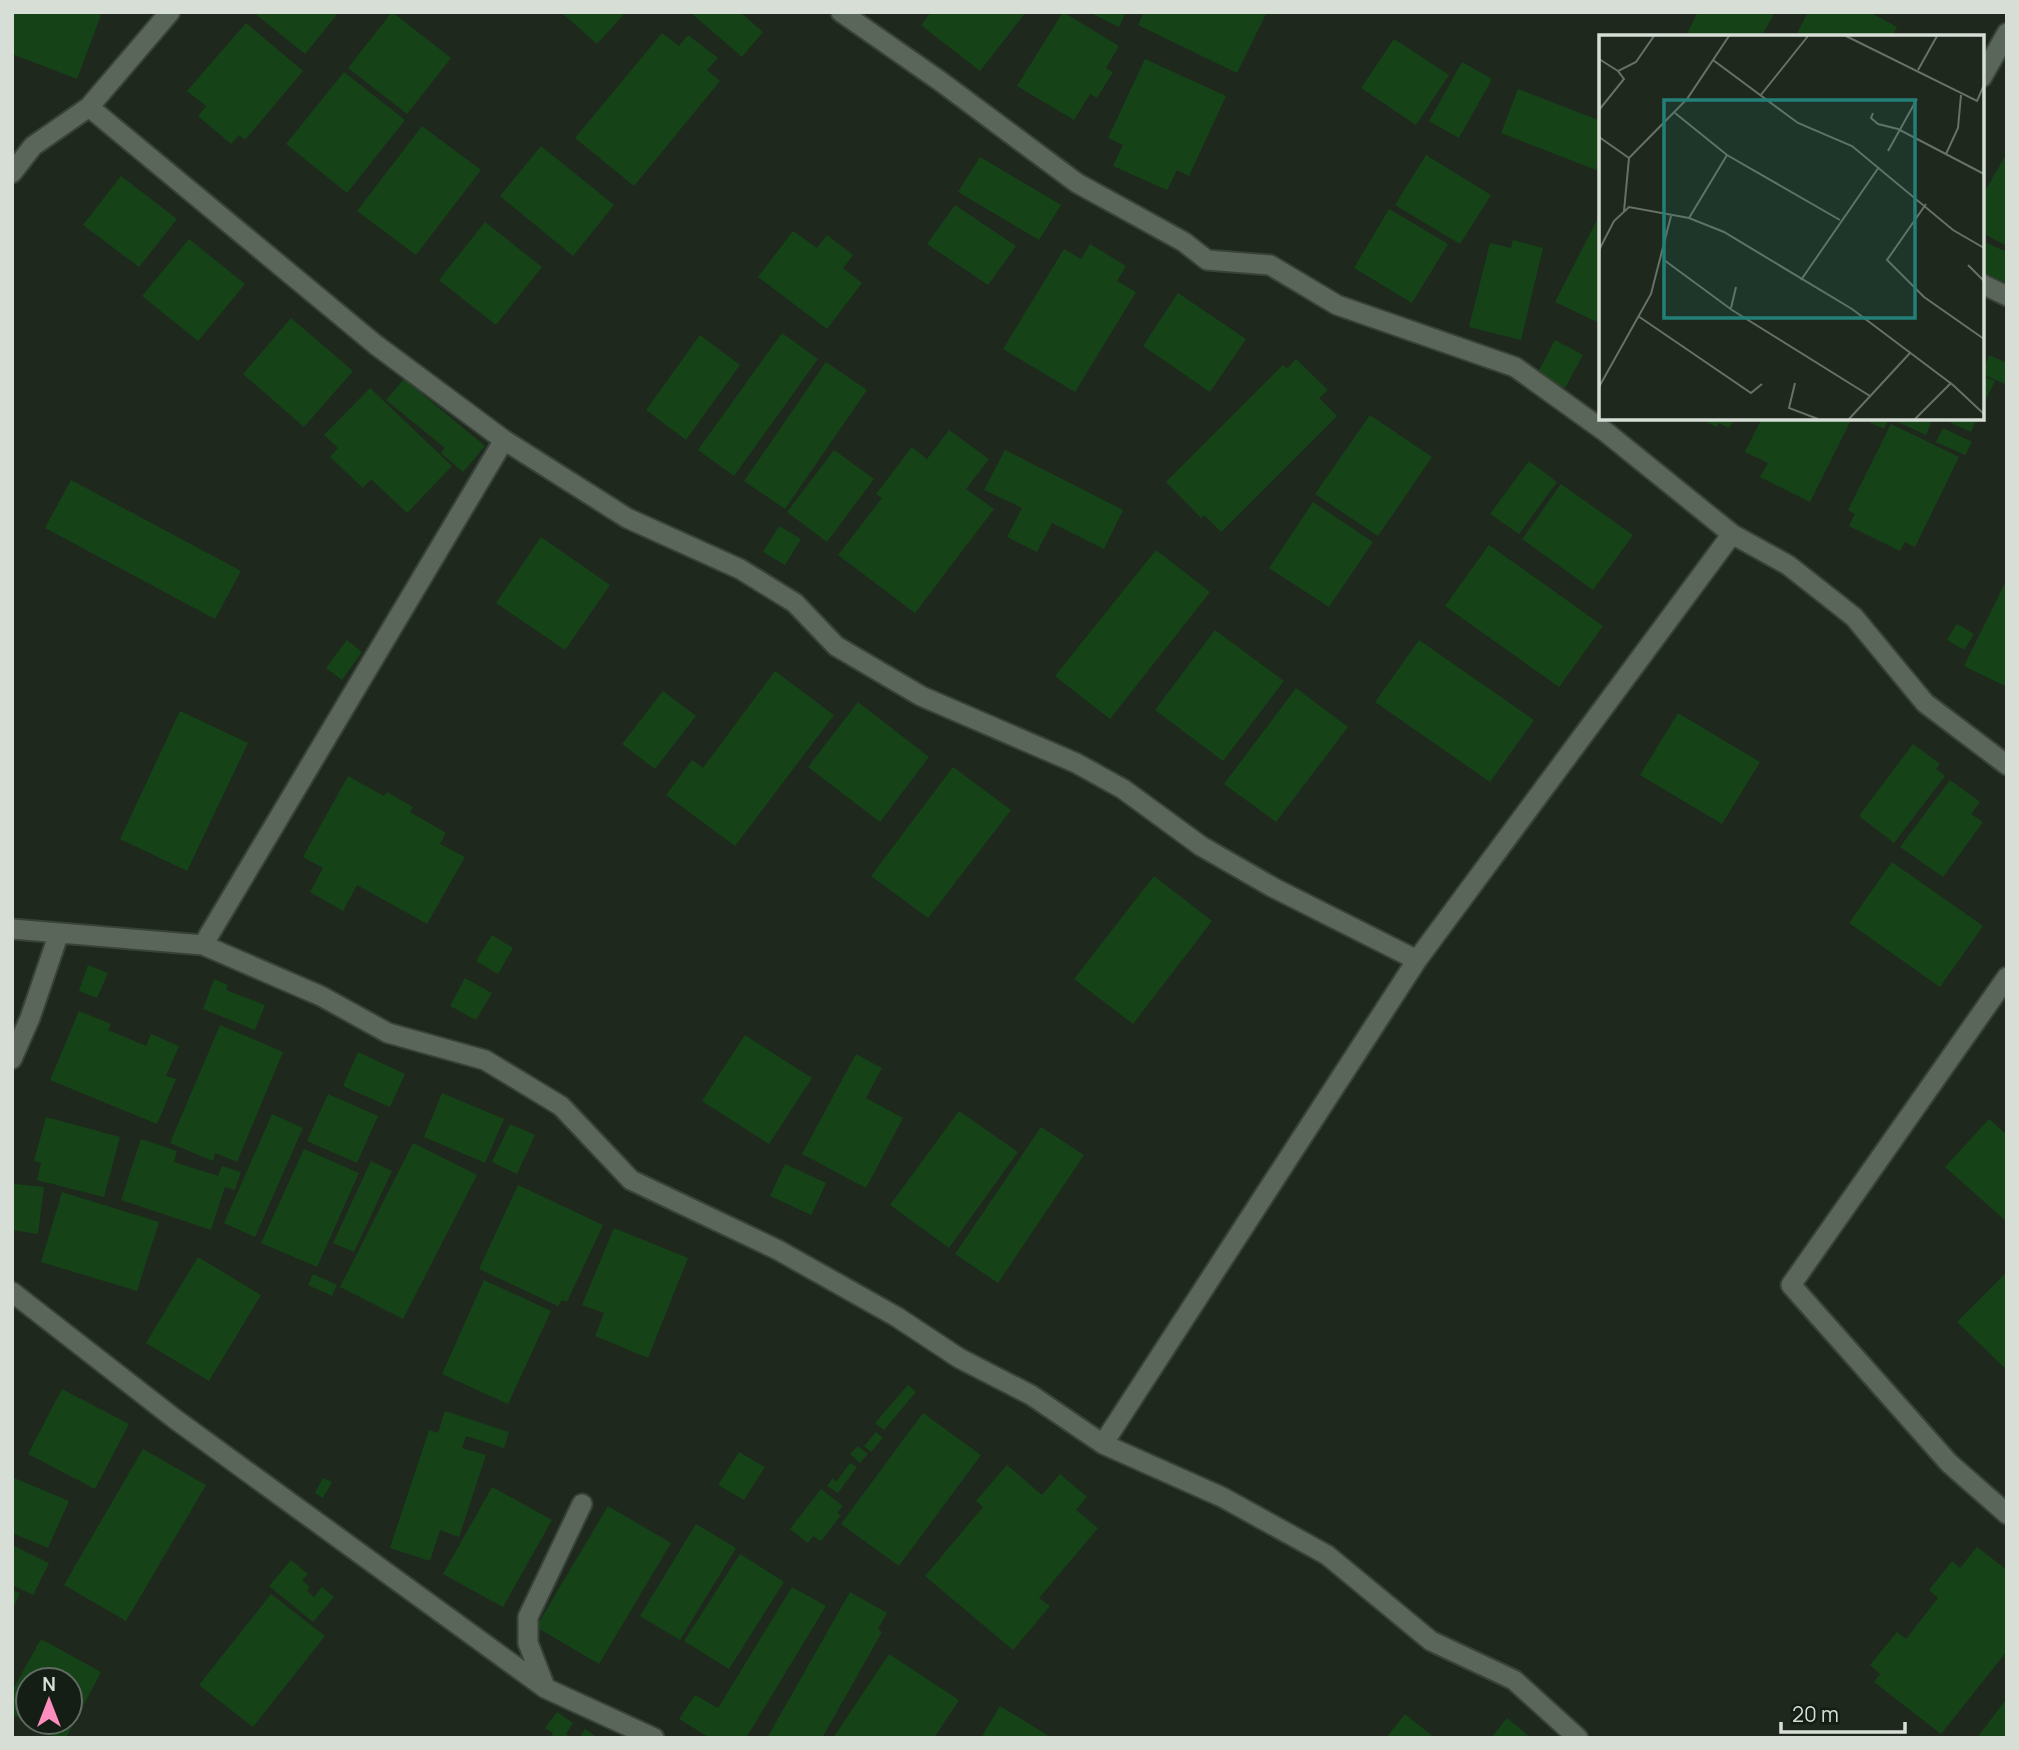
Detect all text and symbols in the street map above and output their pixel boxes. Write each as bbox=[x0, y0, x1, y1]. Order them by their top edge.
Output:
inset map bbox=[1599, 35, 1984, 420]
north arrow bbox=[14, 1666, 84, 1736]
text: N bbox=[42, 1671, 56, 1697]
scale bar bbox=[1781, 1690, 1905, 1734]
text: 20 m bbox=[1792, 1700, 1839, 1728]

